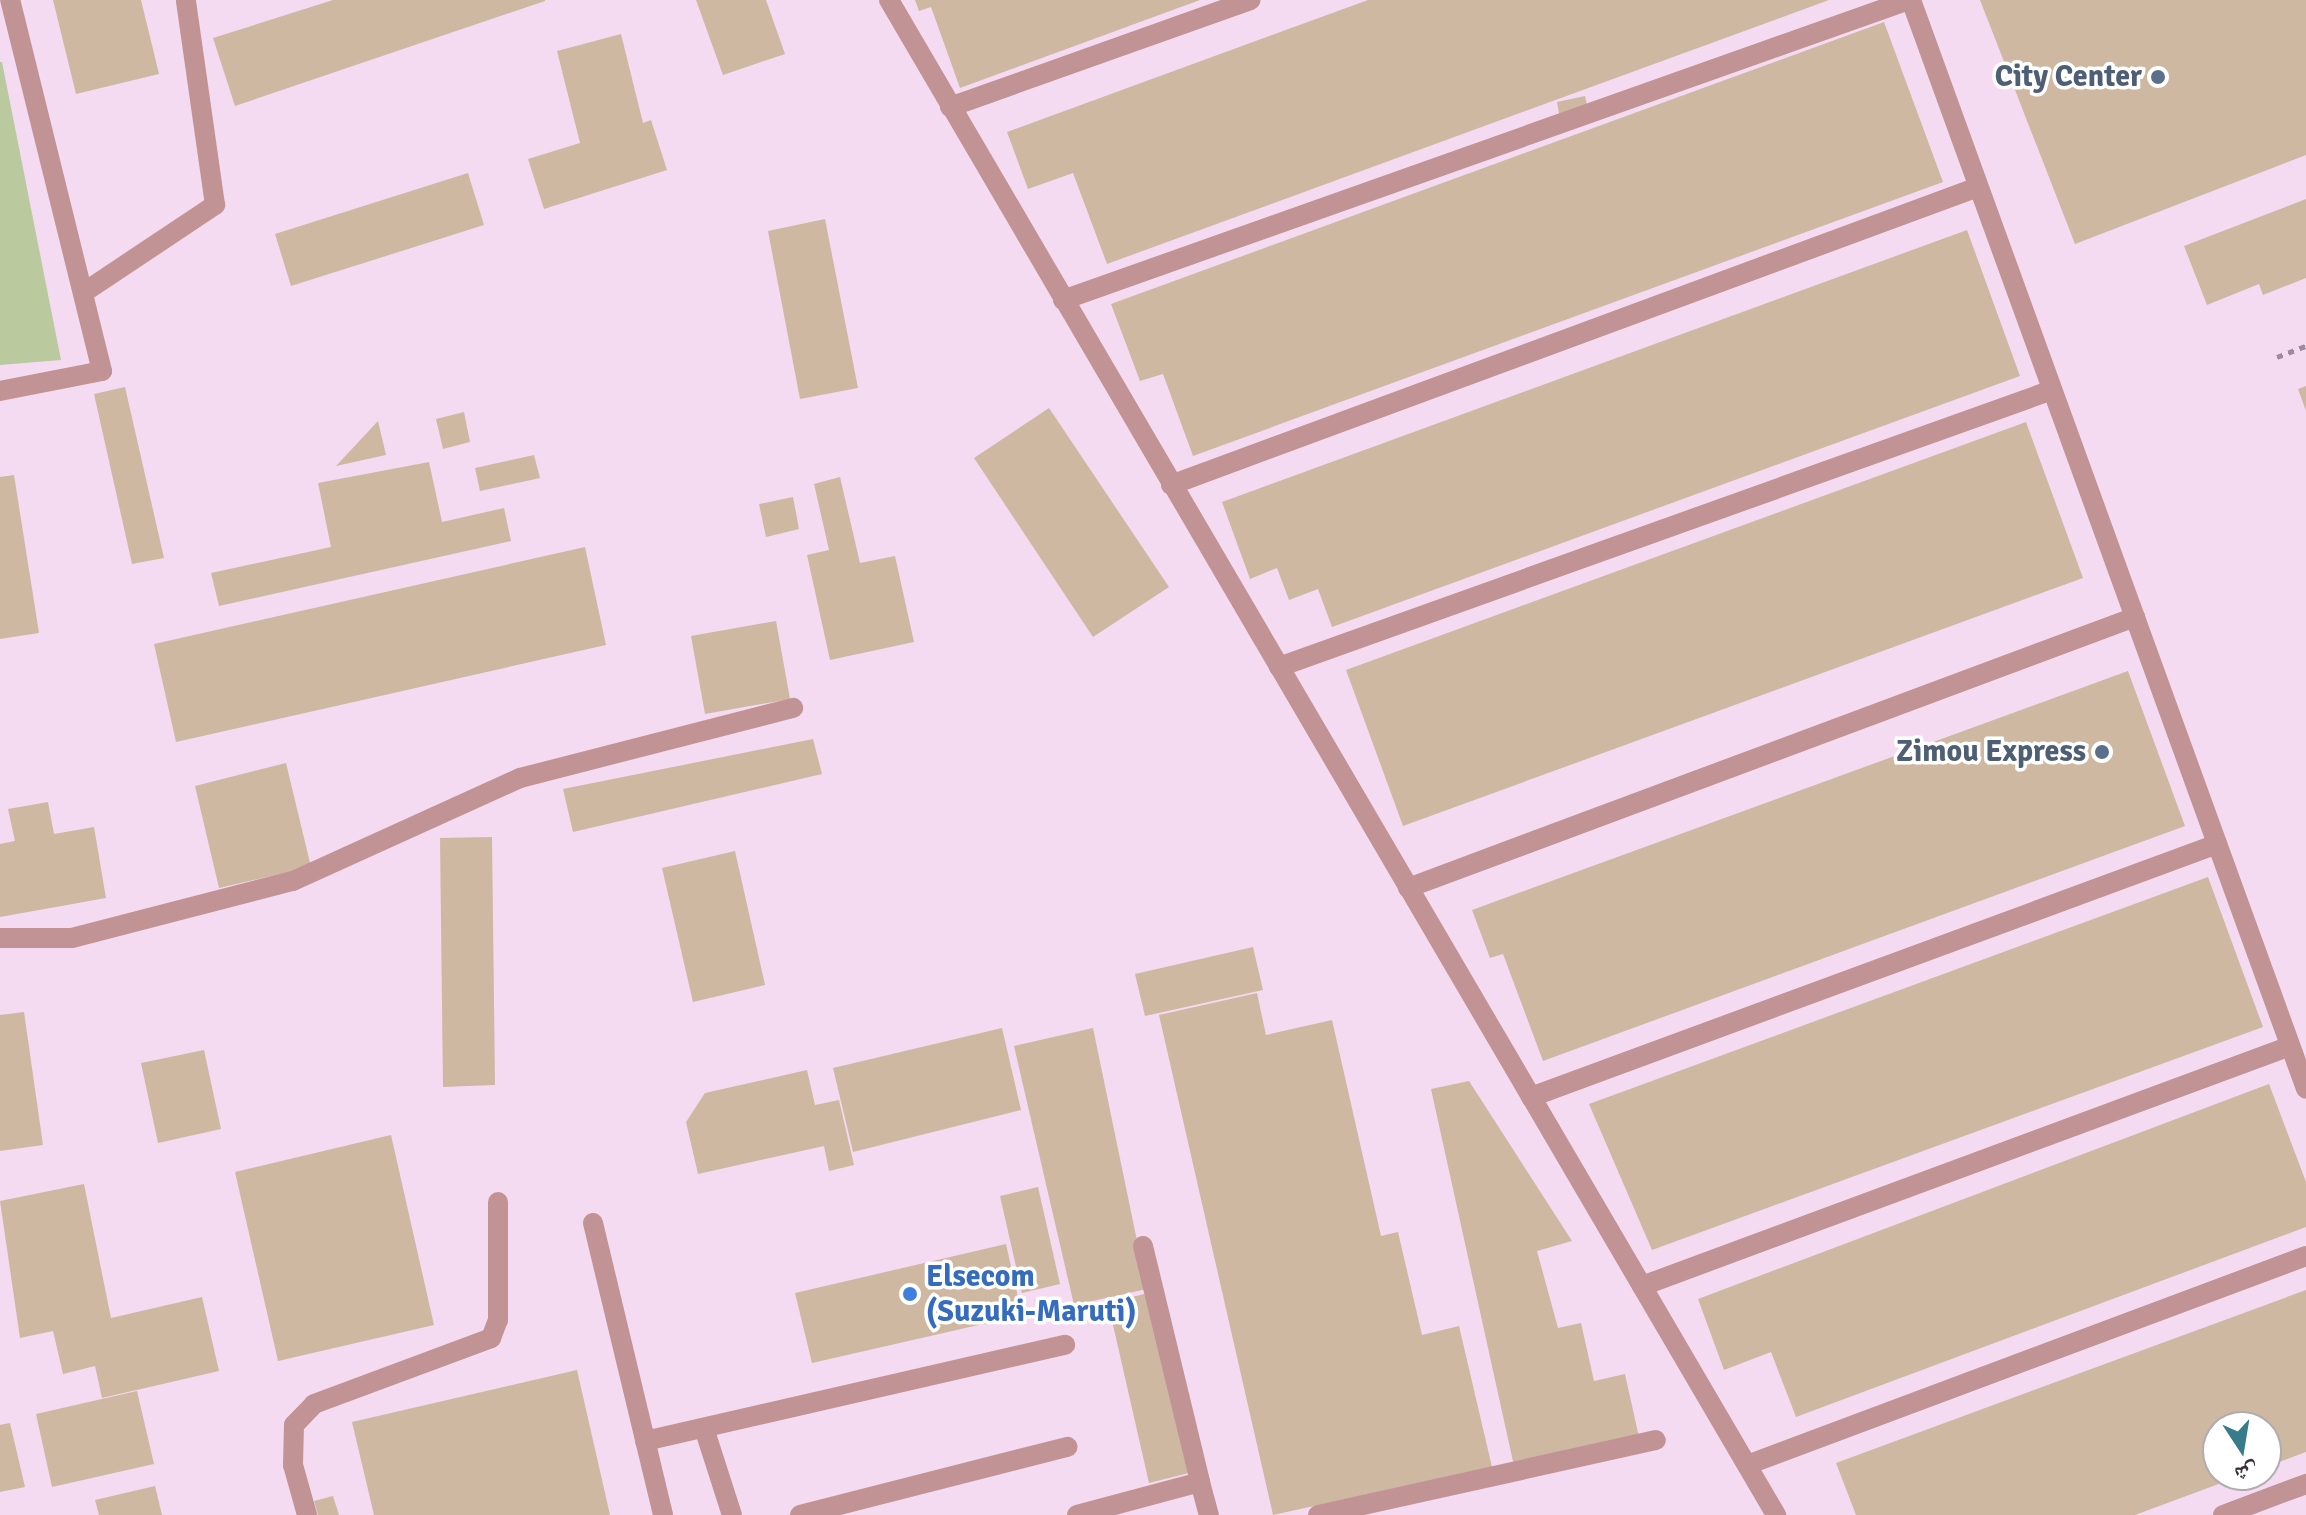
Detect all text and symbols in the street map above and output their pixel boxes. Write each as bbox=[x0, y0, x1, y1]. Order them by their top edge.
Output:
place label: City Center bbox=[1995, 59, 2142, 95]
marker: City Center bbox=[2149, 68, 2167, 86]
place label: Zimou Express bbox=[1896, 734, 2086, 770]
marker: Zimou Express bbox=[2093, 743, 2111, 761]
place label: Elsecom (Suzuki-Maruti) bbox=[926, 1259, 1136, 1330]
marker: Elsecom (Suzuki-Maruti) bbox=[901, 1285, 919, 1303]
north arrow bbox=[2202, 1411, 2282, 1491]
text: ش bbox=[2232, 1457, 2261, 1489]

